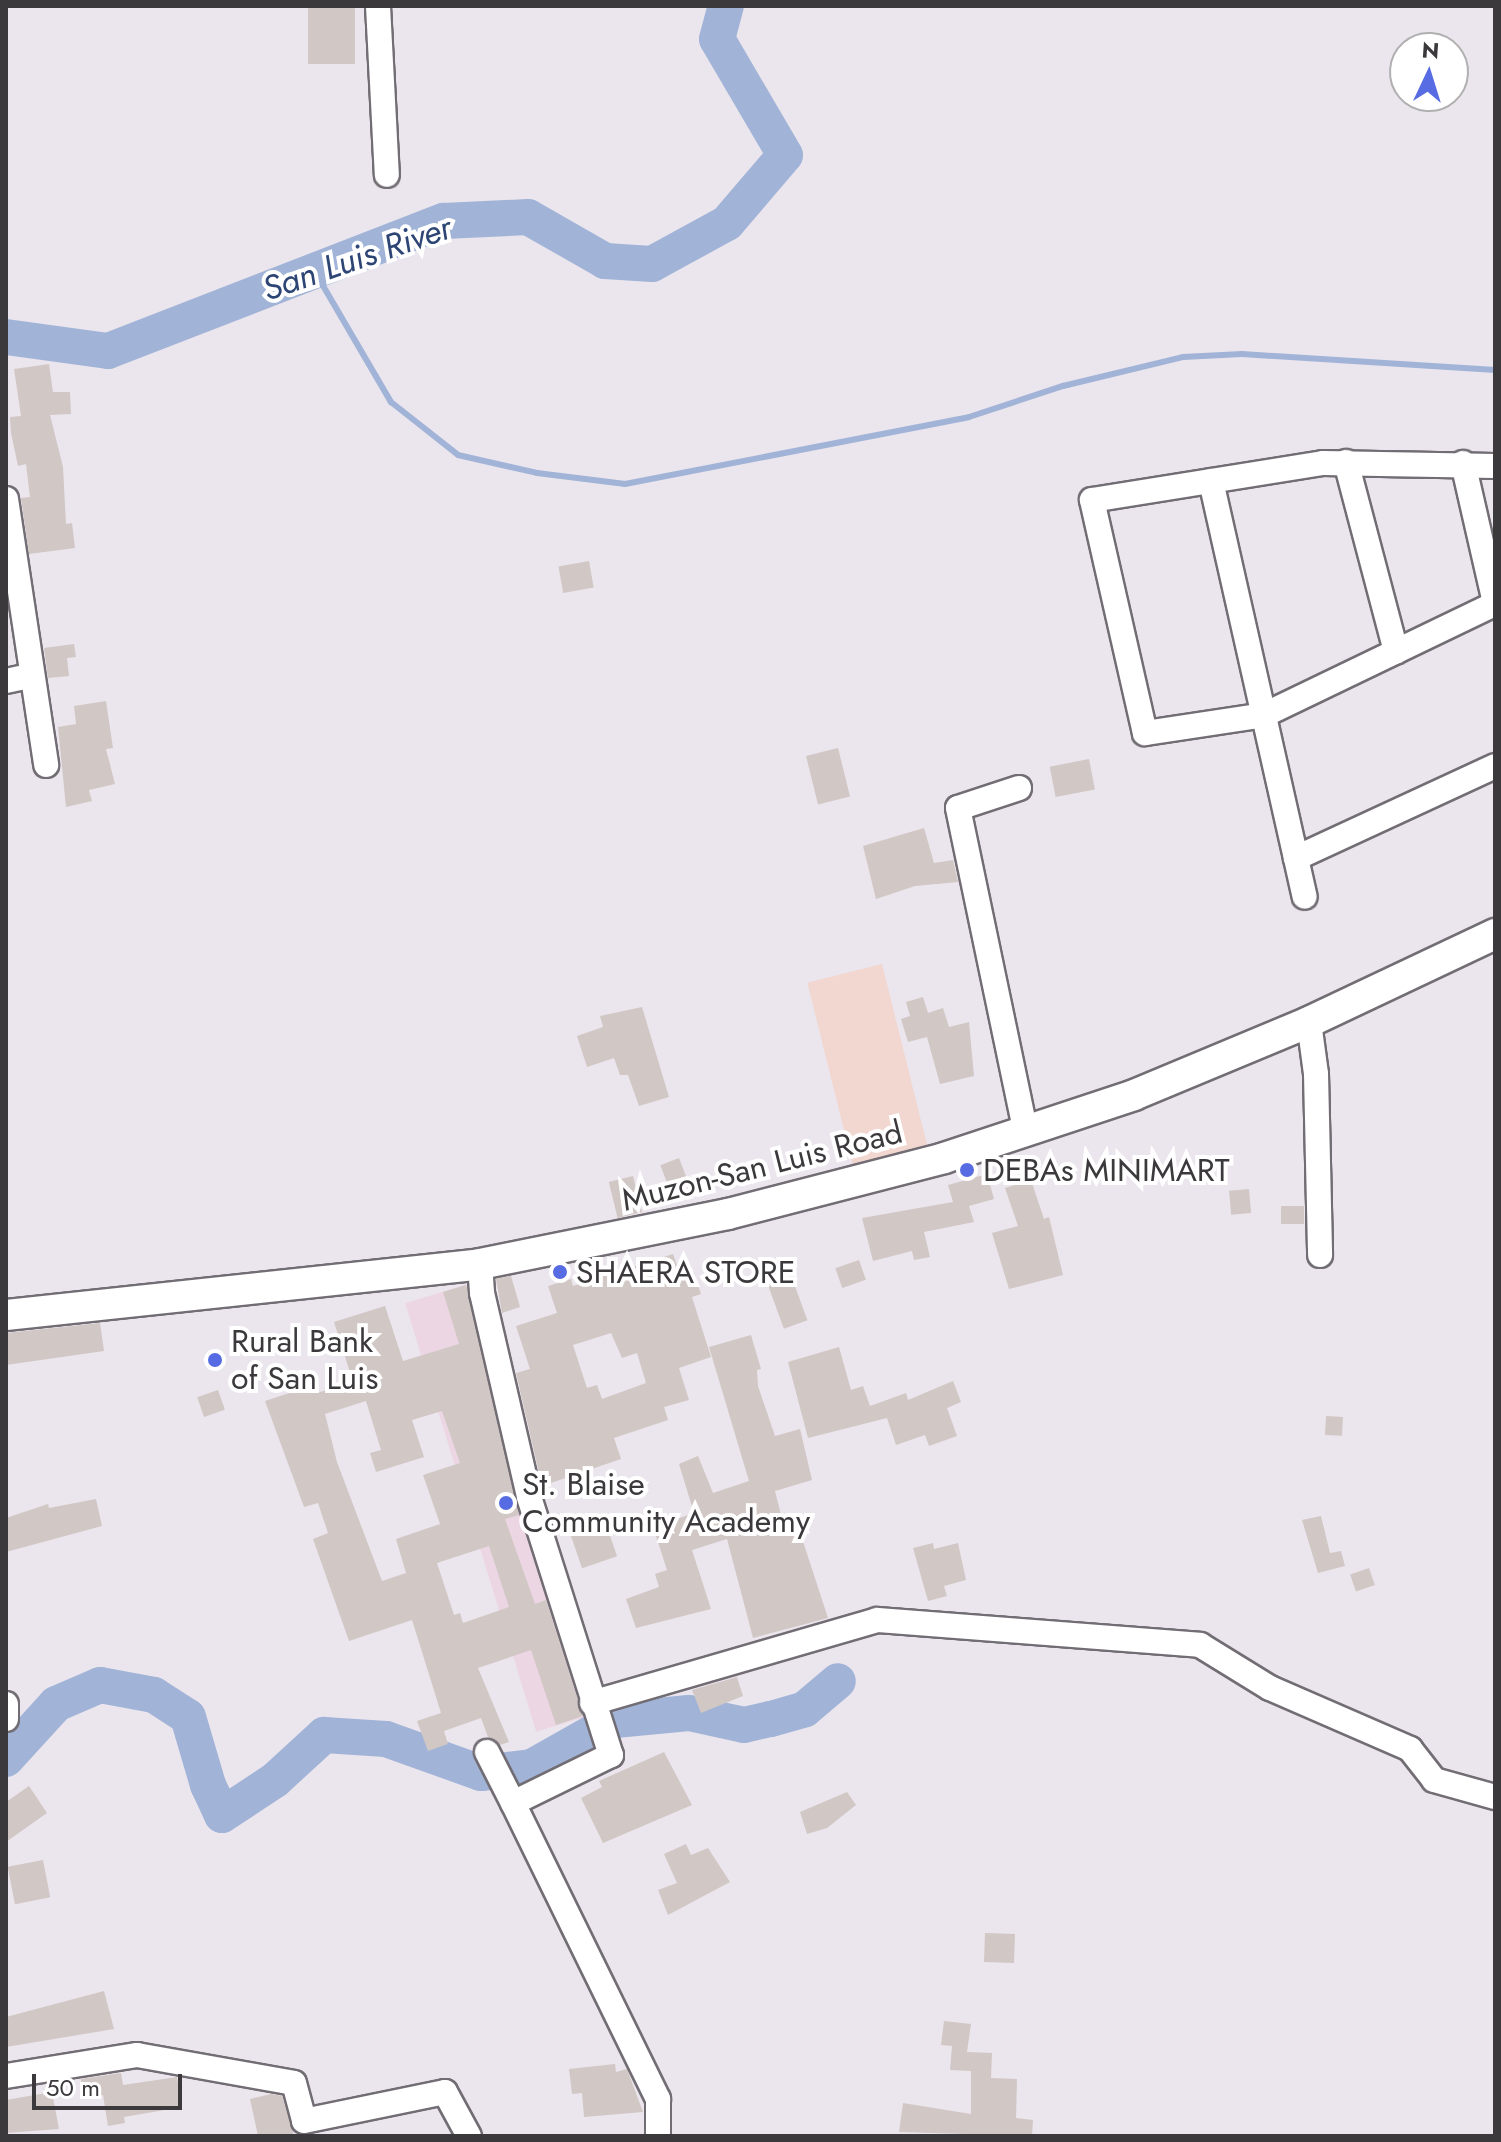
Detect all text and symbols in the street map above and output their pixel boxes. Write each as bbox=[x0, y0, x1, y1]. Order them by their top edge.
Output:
north arrow bbox=[1389, 32, 1469, 112]
text: N bbox=[1421, 33, 1440, 67]
water label: San Luis River bbox=[257, 207, 457, 309]
street label: Muzon-San Luis Road bbox=[618, 1113, 906, 1219]
place label: DEBAs MINIMART bbox=[983, 1151, 1230, 1189]
marker: DEBAs MINIMART bbox=[958, 1161, 976, 1179]
place label: SHAERA STORE bbox=[576, 1253, 795, 1291]
marker: SHAERA STORE bbox=[551, 1263, 569, 1281]
place label: Rural Bank of San Luis bbox=[231, 1323, 378, 1398]
marker: Rural Bank of San Luis bbox=[206, 1351, 224, 1369]
place label: St. Blaise Community Academy bbox=[522, 1466, 810, 1541]
marker: St. Blaise Community Academy bbox=[497, 1494, 515, 1512]
scale bar bbox=[36, 2058, 186, 2108]
text: 50 m bbox=[46, 2070, 100, 2105]

